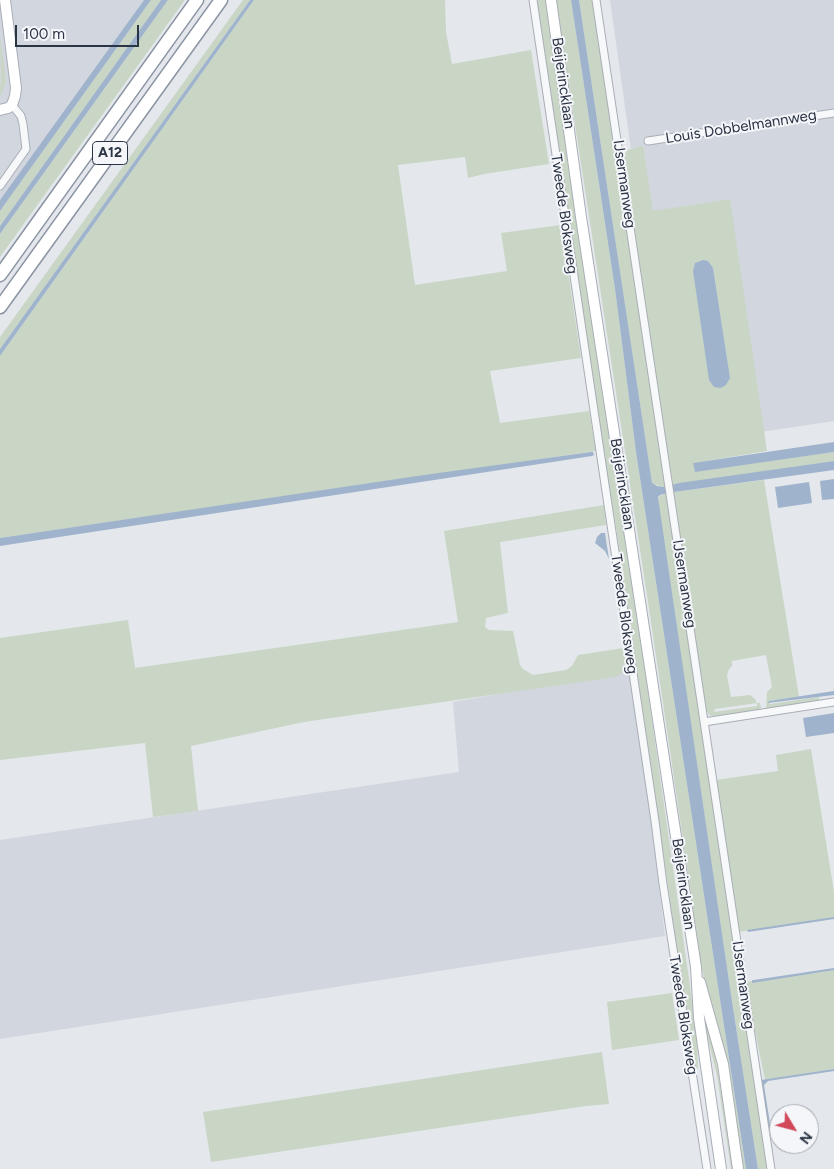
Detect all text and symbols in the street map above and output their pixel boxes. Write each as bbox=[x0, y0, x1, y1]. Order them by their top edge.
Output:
scale bar bbox=[18, 15, 141, 47]
text: 100 m bbox=[23, 25, 65, 43]
street label: Beijerincklaan bbox=[548, 36, 578, 130]
street label: Louis Dobbelmannweg bbox=[664, 106, 818, 148]
street label: IJsermanweg bbox=[609, 139, 639, 229]
road number: A12 bbox=[92, 142, 128, 164]
street label: Tweede Bloksweg bbox=[547, 153, 581, 275]
street label: Beijerincklaan bbox=[606, 437, 638, 531]
street label: IJsermanweg bbox=[668, 538, 700, 630]
street label: Tweede Bloksweg bbox=[607, 553, 641, 675]
street label: Beijerincklaan bbox=[668, 837, 698, 931]
street label: IJsermanweg bbox=[728, 940, 758, 1030]
street label: Tweede Bloksweg bbox=[665, 954, 701, 1076]
north arrow bbox=[769, 1104, 819, 1154]
text: N bbox=[796, 1128, 816, 1147]

